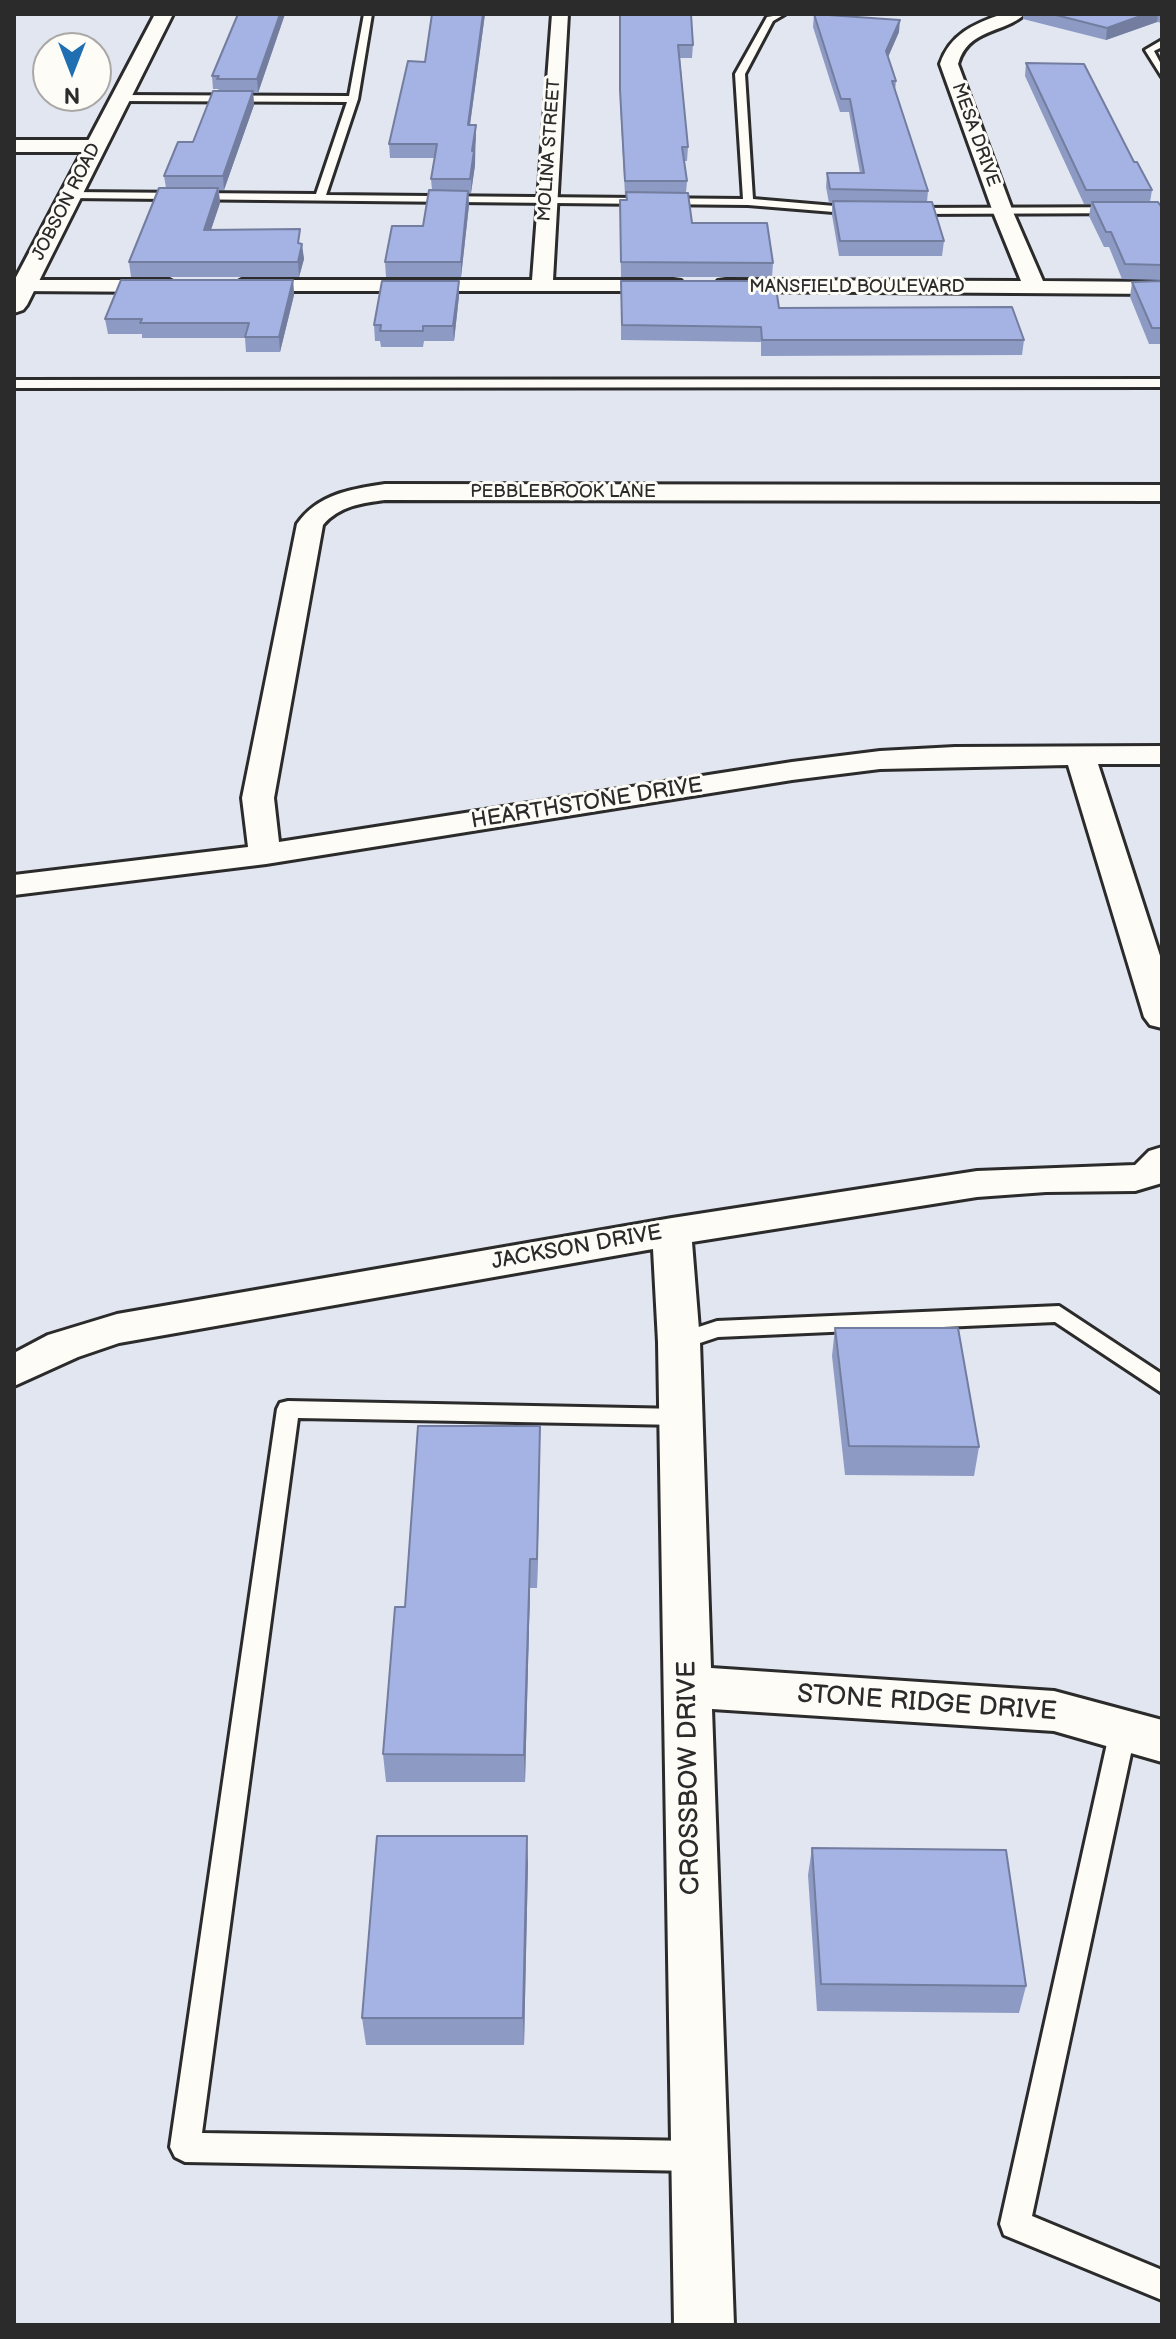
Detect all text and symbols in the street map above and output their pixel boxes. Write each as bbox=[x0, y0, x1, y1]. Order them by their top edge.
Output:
north arrow bbox=[32, 32, 112, 112]
street label: MOLINA STREET bbox=[534, 78, 566, 222]
street label: MESA DRIVE bbox=[946, 80, 1004, 190]
text: N bbox=[64, 81, 80, 108]
street label: JOBSON ROAD bbox=[28, 140, 106, 264]
street label: MANSFIELD BOULEVARD bbox=[749, 276, 965, 298]
street label: PEBBLEBROOK LANE bbox=[470, 481, 656, 503]
street label: HEARTHSTONE DRIVE bbox=[469, 773, 705, 835]
street label: JACKSON DRIVE bbox=[490, 1220, 664, 1276]
street label: CROSSBOW DRIVE bbox=[672, 1661, 708, 1895]
street label: STONE RIDGE DRIVE bbox=[796, 1679, 1058, 1729]

